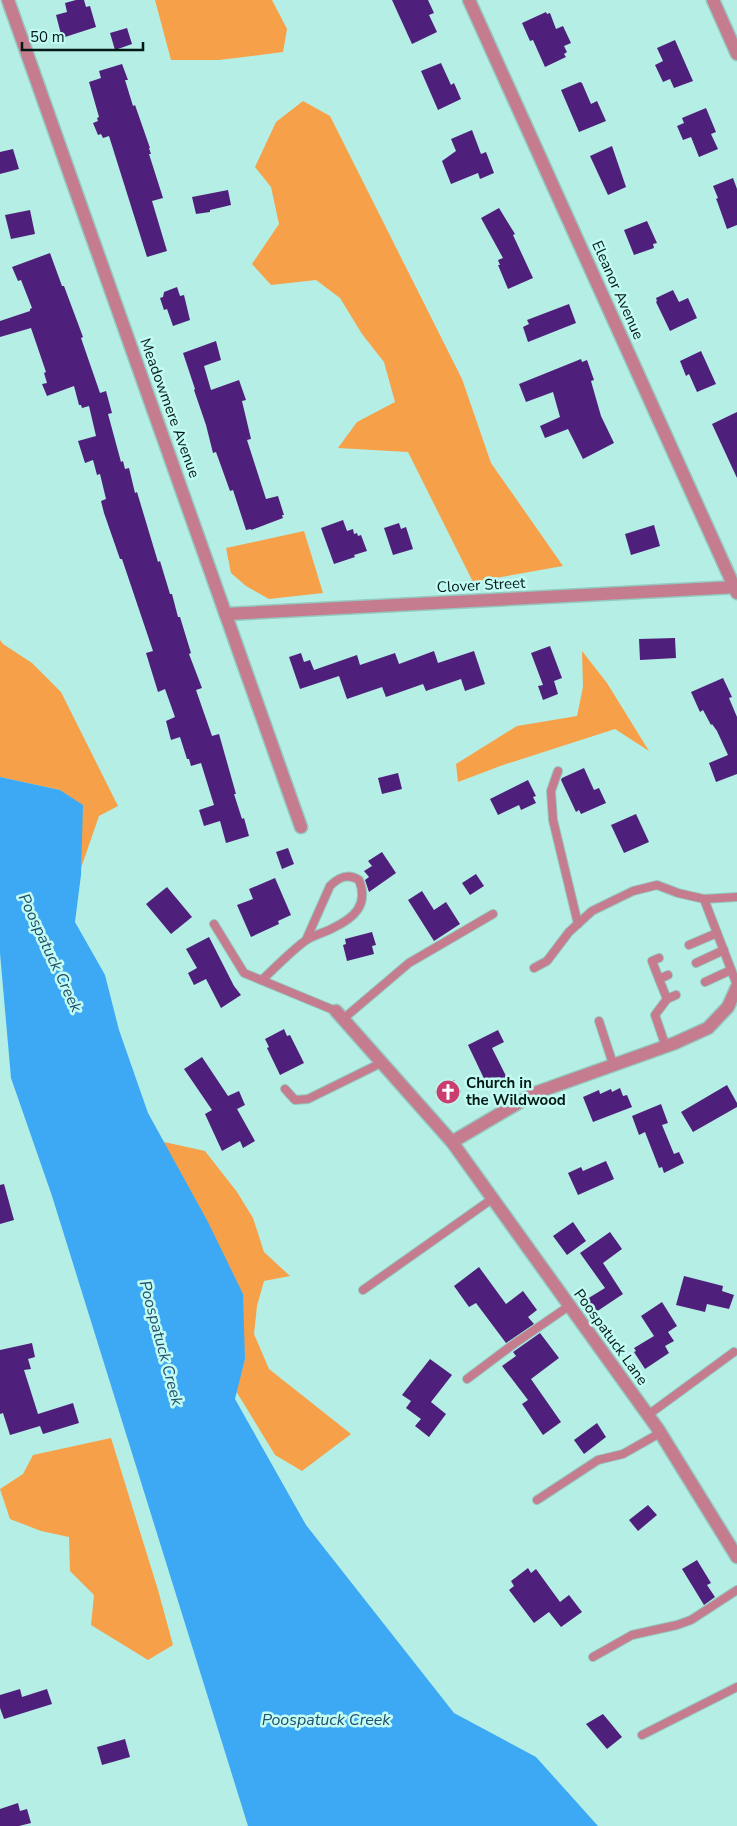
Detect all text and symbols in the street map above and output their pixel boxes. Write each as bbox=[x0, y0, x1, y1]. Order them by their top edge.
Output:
scale bar bbox=[22, 20, 144, 52]
text: 50 m bbox=[30, 27, 65, 47]
street label: Eleanor Avenue bbox=[587, 237, 649, 343]
street label: Meadowmere Avenue bbox=[135, 335, 205, 481]
street label: Clover Street bbox=[436, 573, 526, 597]
water label: Poospatuck Creek bbox=[13, 890, 88, 1017]
place label: Church in the Wildwood bbox=[466, 1073, 566, 1110]
church icon: Church in the Wildwood bbox=[435, 1079, 461, 1105]
water label: Poospatuck Creek bbox=[134, 1278, 189, 1409]
street label: Poospatuck Lane bbox=[569, 1285, 653, 1389]
water label: Poospatuck Creek bbox=[262, 1709, 391, 1731]

